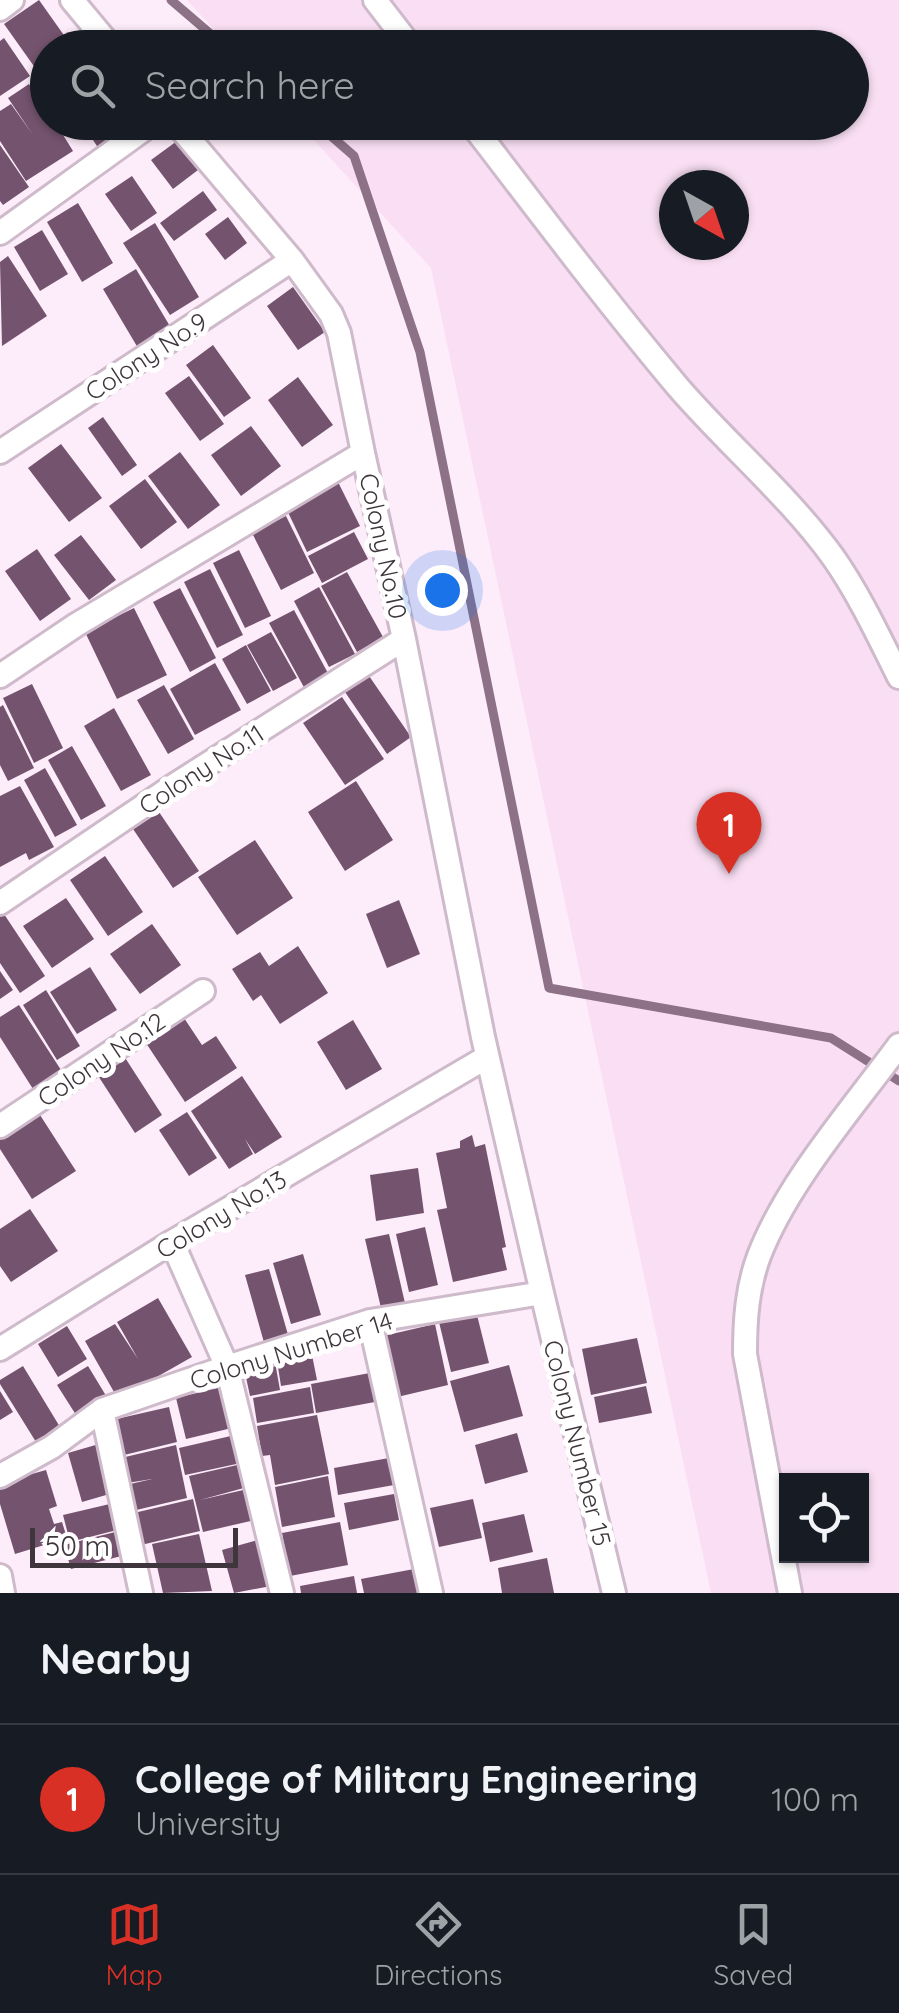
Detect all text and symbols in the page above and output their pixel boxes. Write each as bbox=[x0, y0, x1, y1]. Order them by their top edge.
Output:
search box bbox=[30, 30, 869, 140]
icon: search bbox=[65, 58, 120, 113]
text: Search here bbox=[145, 61, 355, 109]
north arrow bbox=[659, 170, 749, 260]
street label: Colony No.9 bbox=[79, 305, 213, 407]
street label: Colony No.10 bbox=[353, 470, 415, 622]
your location bbox=[417, 565, 468, 616]
street label: Colony No.11 bbox=[133, 717, 269, 821]
pin: 1 bbox=[696, 792, 762, 874]
street label: Colony No.12 bbox=[31, 1005, 171, 1113]
street label: Colony No.13 bbox=[150, 1163, 292, 1265]
street label: Colony Number 14 bbox=[186, 1304, 396, 1396]
street label: Colony Number 15 bbox=[537, 1337, 619, 1549]
map controls bbox=[779, 1473, 869, 1563]
button: locate bbox=[779, 1473, 869, 1563]
scale bar bbox=[30, 1523, 238, 1568]
text: 50 m bbox=[45, 1528, 110, 1563]
text: Nearby bbox=[40, 1632, 191, 1685]
text: College of Military Engineering bbox=[135, 1755, 698, 1803]
text: 1 bbox=[66, 1779, 79, 1819]
text: 100 m bbox=[771, 1779, 859, 1819]
text: University bbox=[135, 1803, 281, 1843]
tab: Map bbox=[106, 1897, 163, 1992]
tab: Directions bbox=[374, 1897, 502, 1992]
tab: Saved bbox=[714, 1897, 793, 1992]

